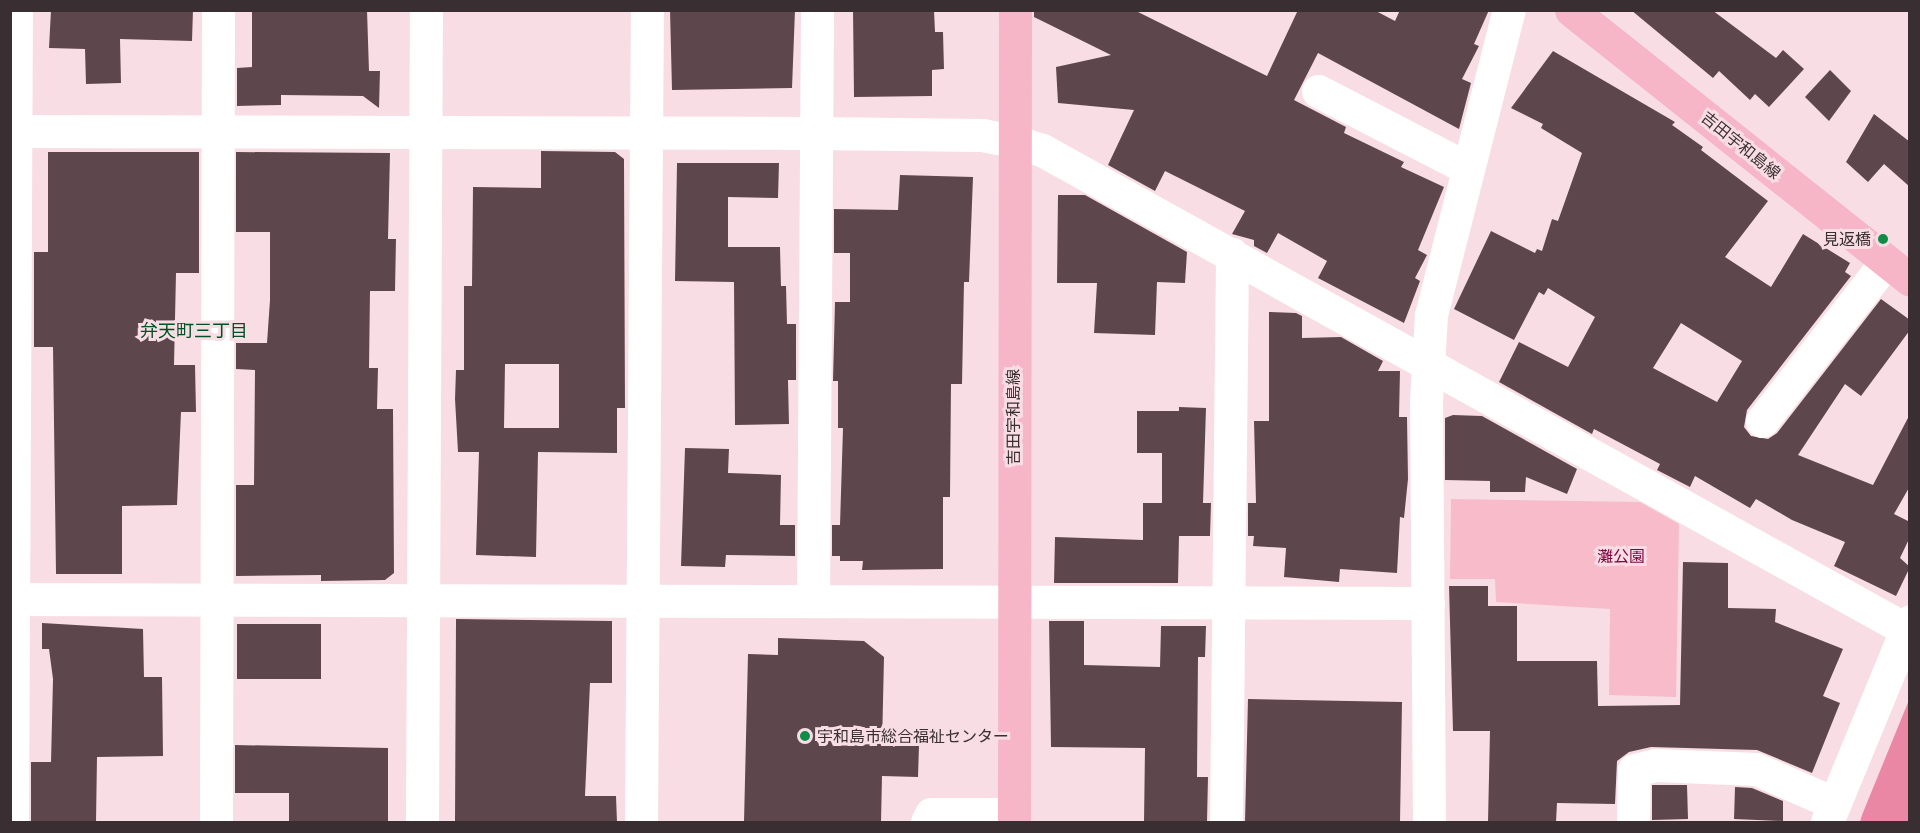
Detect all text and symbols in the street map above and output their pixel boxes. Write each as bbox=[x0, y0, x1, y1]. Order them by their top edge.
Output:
street label: 吉田宇和島線 bbox=[1698, 107, 1784, 183]
place label: 見返橋 bbox=[1823, 229, 1871, 249]
marker: 見返橋 bbox=[1876, 232, 1890, 246]
district label: 弁天町三丁目 bbox=[140, 319, 248, 341]
street label: 吉田宇和島線 bbox=[1003, 369, 1023, 465]
park label: 灘公園 bbox=[1597, 546, 1645, 566]
place label: 宇和島市総合福祉センター bbox=[817, 726, 1009, 746]
marker: 宇和島市総合福祉センター bbox=[798, 729, 812, 743]

